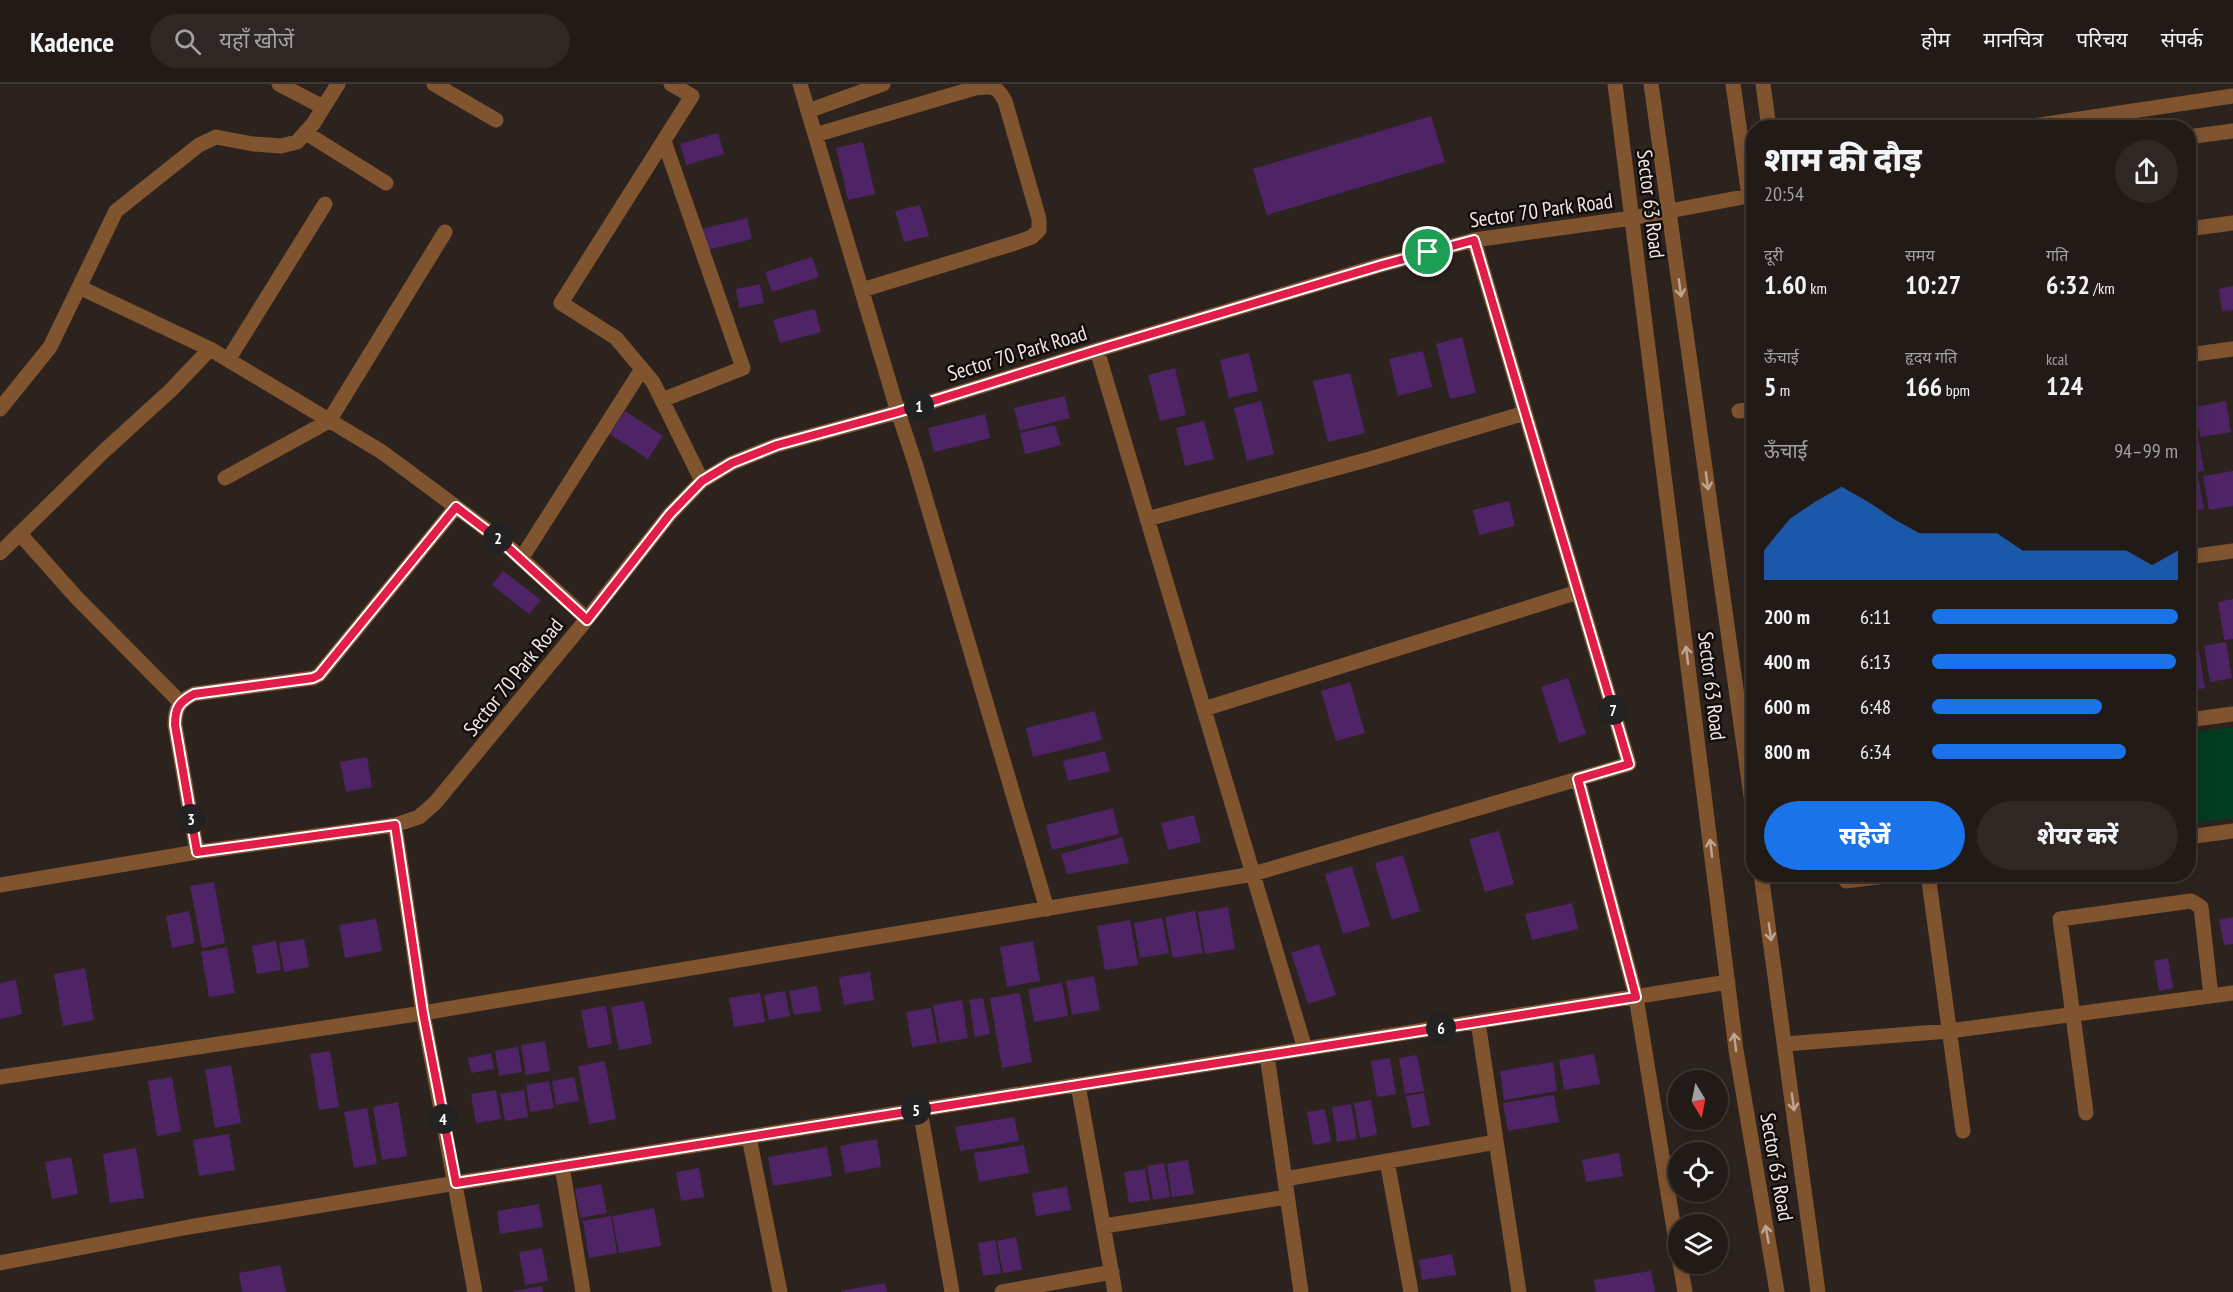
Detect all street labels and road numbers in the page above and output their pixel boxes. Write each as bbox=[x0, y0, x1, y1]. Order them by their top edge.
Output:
street label: Sector 63 Road bbox=[1631, 148, 1671, 260]
street label: Sector 70 Park Road bbox=[1468, 187, 1614, 233]
street label: Sector 70 Park Road bbox=[944, 319, 1090, 387]
street label: Sector 70 Park Road bbox=[457, 612, 569, 742]
street label: Sector 63 Road bbox=[1692, 630, 1732, 742]
street label: Sector 63 Road bbox=[1754, 1111, 1800, 1223]

